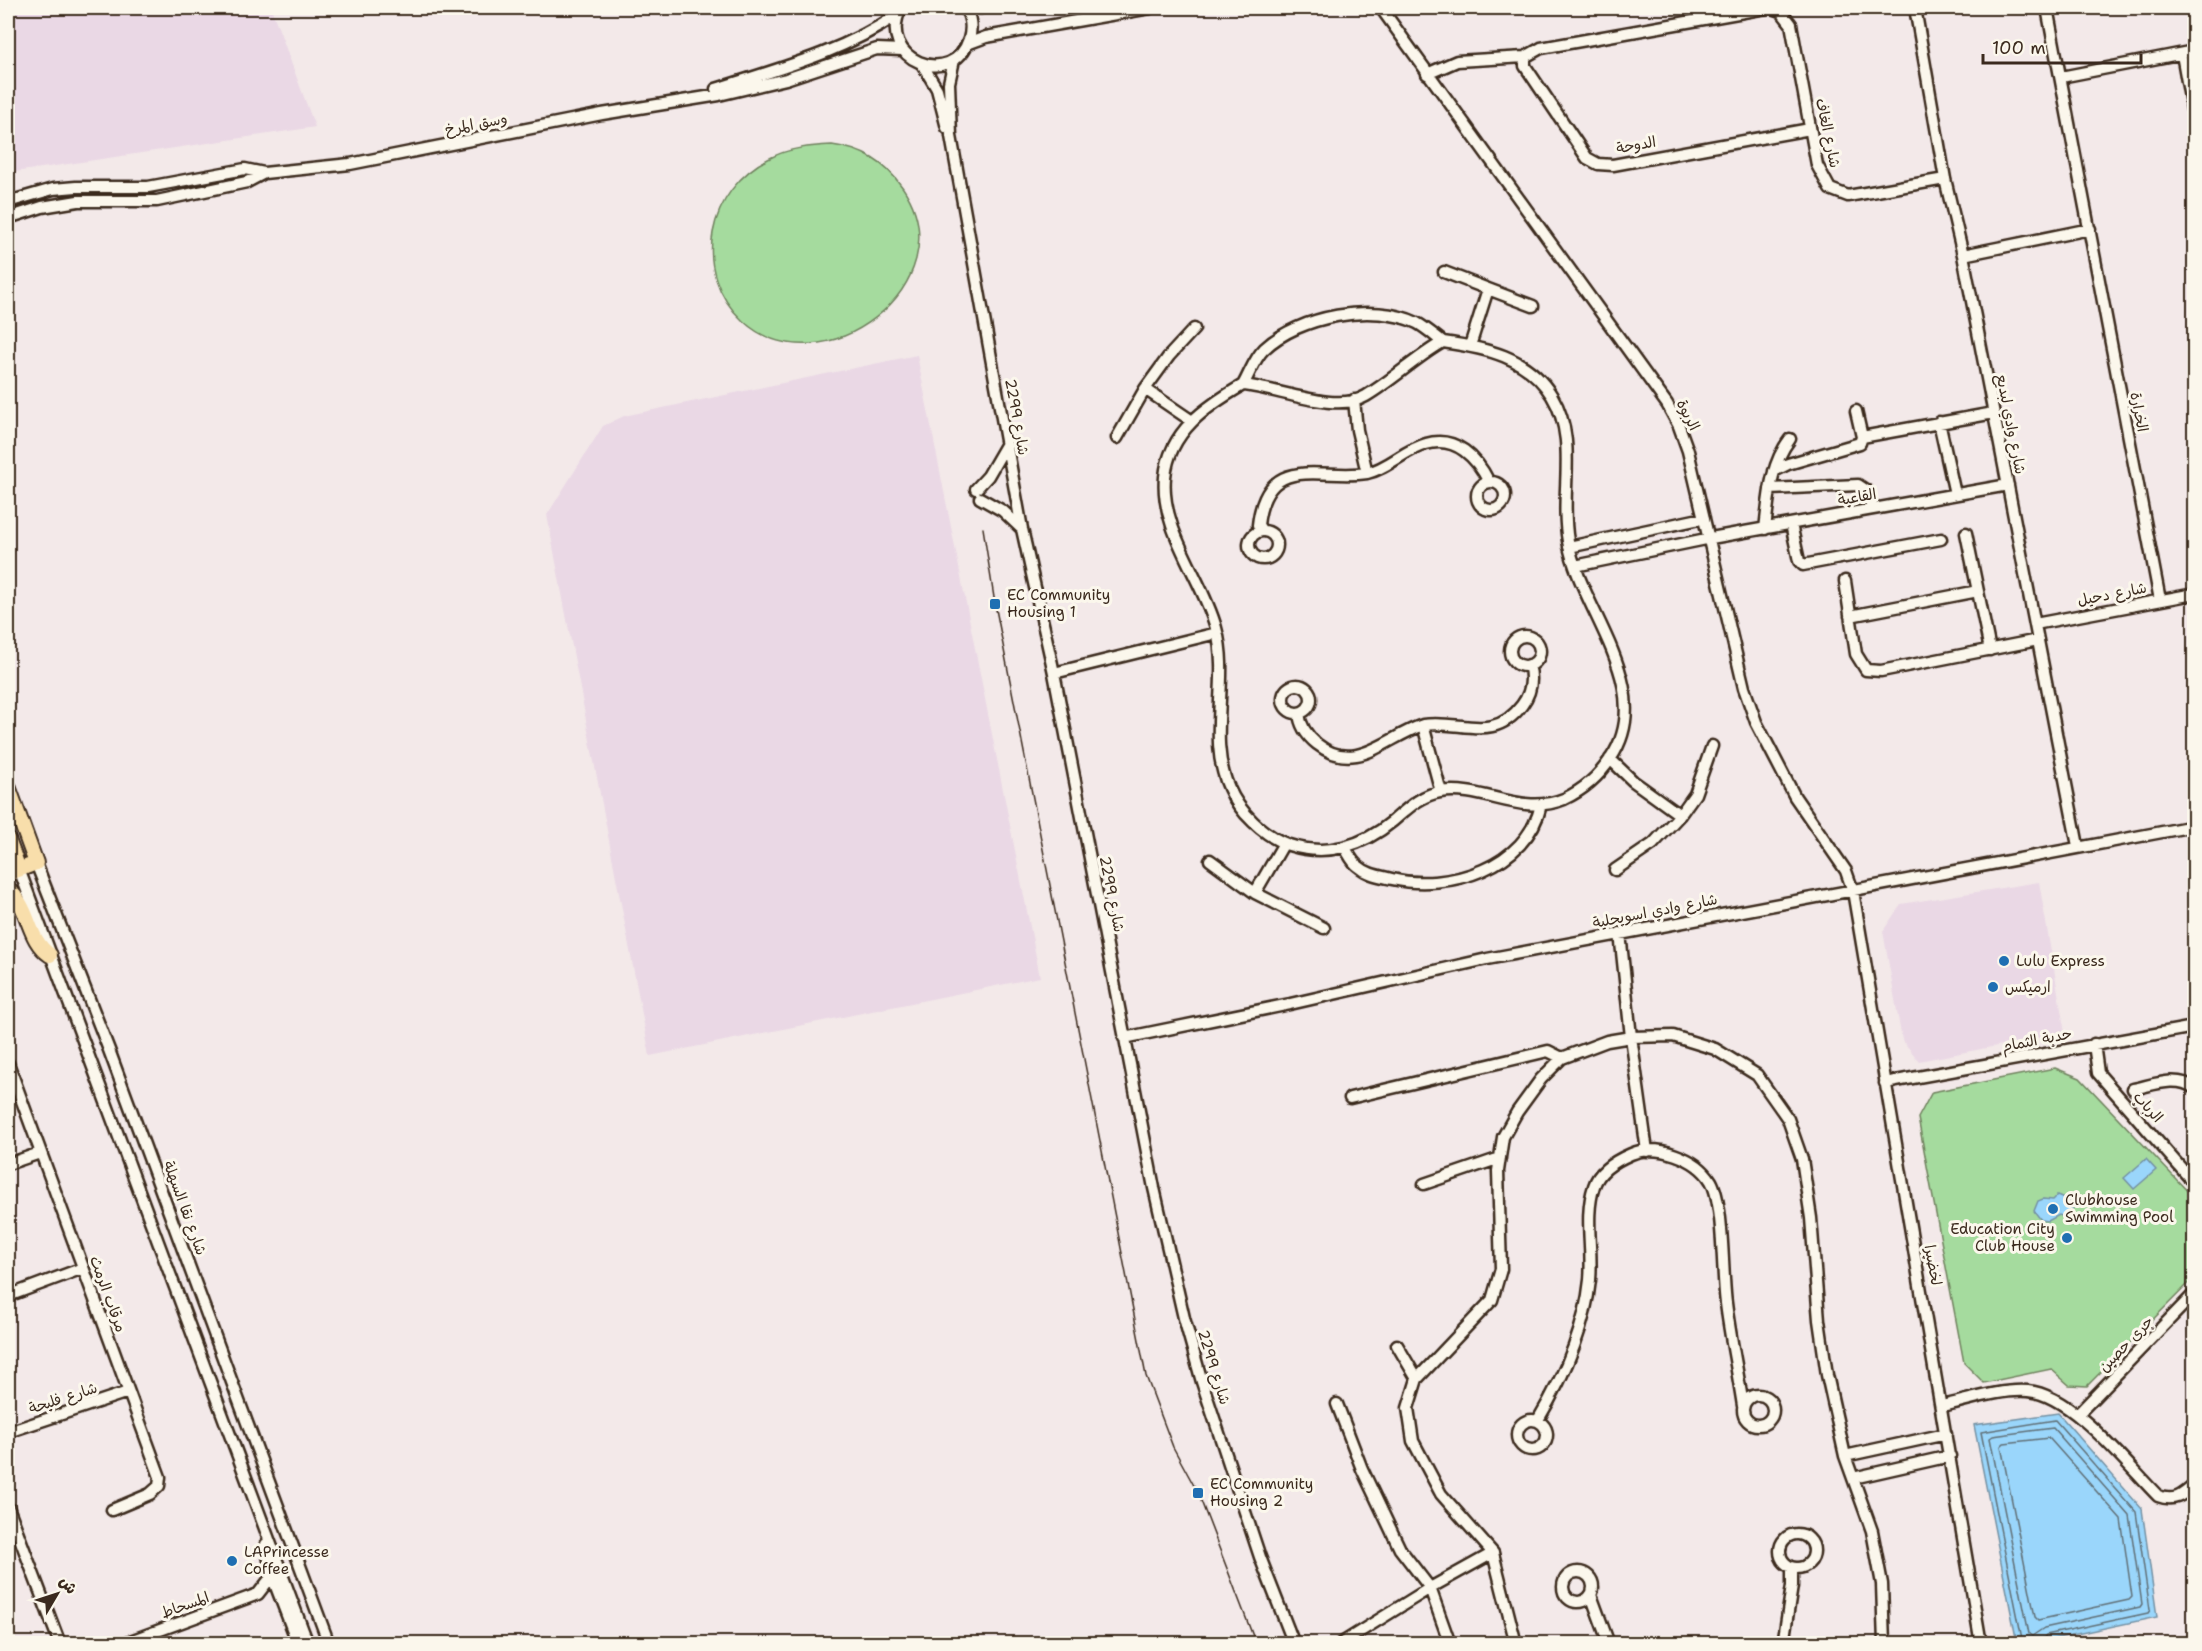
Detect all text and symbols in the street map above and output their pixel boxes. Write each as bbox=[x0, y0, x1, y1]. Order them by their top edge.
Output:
scale bar bbox=[1983, 27, 2140, 65]
text: 100 m bbox=[1992, 36, 2046, 60]
street label: شارع الغاف bbox=[1811, 96, 1845, 170]
street label: وسق المرخ bbox=[443, 108, 509, 140]
street label: الدوحة bbox=[1615, 132, 1657, 158]
street label: شارع وادي لبديع bbox=[1991, 372, 2031, 476]
street label: شارع 2299 bbox=[1000, 377, 1034, 457]
street label: الخرارة bbox=[2125, 390, 2153, 434]
street label: الربوة bbox=[1672, 396, 1704, 434]
street label: القاعية bbox=[1836, 484, 1878, 510]
street label: شارع دحيل bbox=[2076, 577, 2148, 611]
place label: EC Community Housing 1 bbox=[1007, 585, 1110, 622]
marker: EC Community Housing 1 bbox=[988, 597, 1002, 611]
street label: شارع 2299 bbox=[1095, 854, 1129, 934]
street label: شارع وادي اسويحلية bbox=[1591, 889, 1719, 934]
place label: Lulu Express bbox=[2016, 951, 2105, 971]
marker: Lulu Express bbox=[1997, 954, 2011, 968]
place label: ارميكس bbox=[2005, 977, 2051, 997]
marker: ارميكس bbox=[1986, 980, 2000, 994]
street label: حدبة الثمام bbox=[2000, 1023, 2074, 1059]
street label: الرباب bbox=[2129, 1087, 2167, 1127]
street label: شارع نقا السهلة bbox=[159, 1158, 211, 1258]
place label: Clubhouse Swimming Pool bbox=[2065, 1190, 2174, 1227]
marker: Clubhouse Swimming Pool bbox=[2046, 1202, 2060, 1216]
place label: Education City Club House bbox=[1950, 1219, 2055, 1256]
marker: Education City Club House bbox=[2060, 1231, 2074, 1245]
street label: لخضيرا bbox=[1920, 1243, 1946, 1287]
street label: مرقاب الرمث bbox=[85, 1253, 131, 1335]
street label: جرى حصين bbox=[2094, 1312, 2158, 1376]
street label: شارع 2299 bbox=[1193, 1327, 1235, 1407]
street label: شارع فليحة bbox=[26, 1378, 100, 1418]
place label: EC Community Housing 2 bbox=[1210, 1474, 1313, 1511]
marker: EC Community Housing 2 bbox=[1191, 1486, 1205, 1500]
place label: LAPrincesse Coffee bbox=[244, 1542, 329, 1579]
marker: LAPrincesse Coffee bbox=[225, 1554, 239, 1568]
north arrow bbox=[27, 1564, 87, 1624]
text: ش bbox=[55, 1571, 82, 1598]
street label: المسحاط bbox=[158, 1587, 212, 1623]

